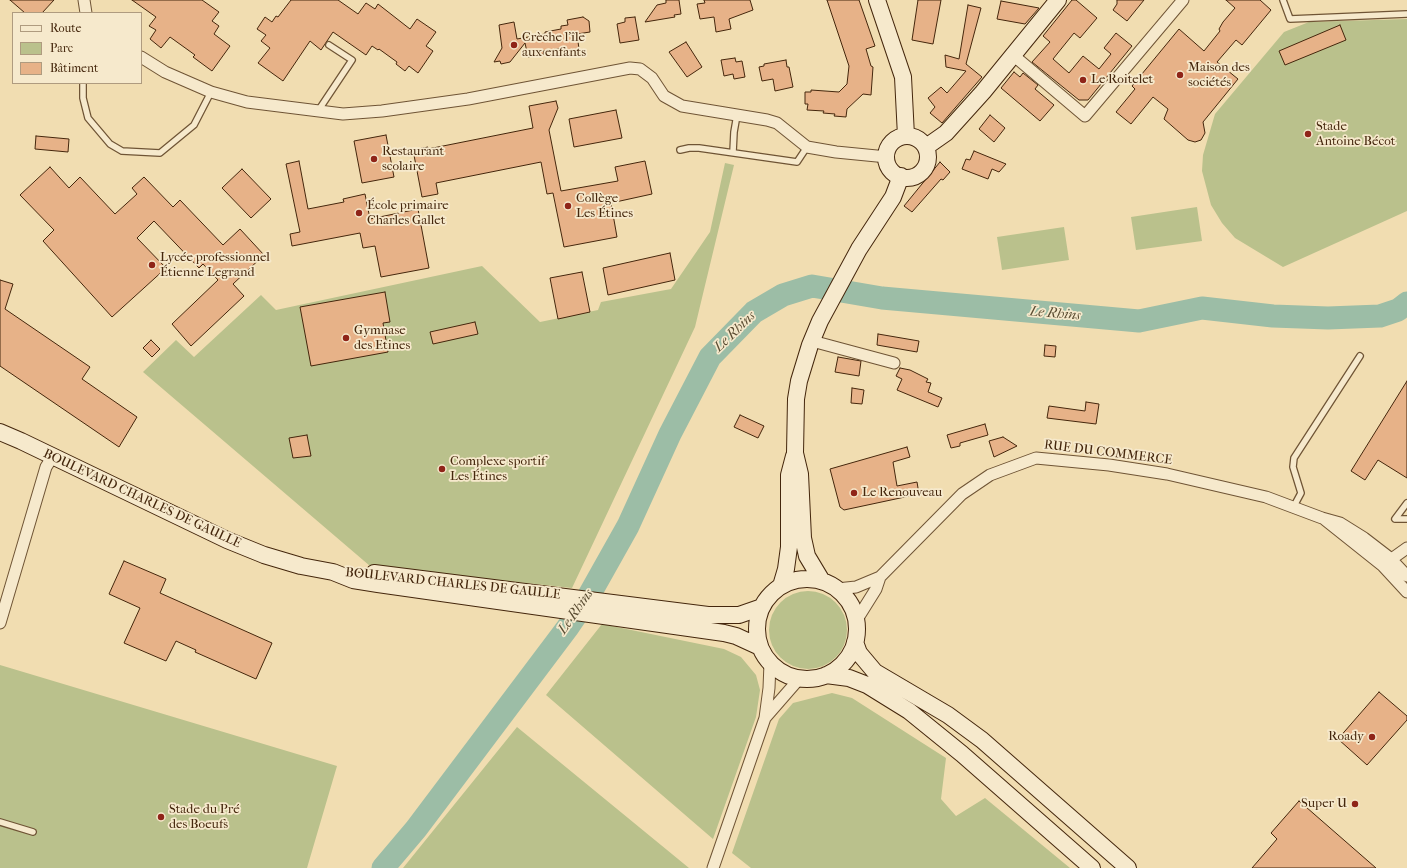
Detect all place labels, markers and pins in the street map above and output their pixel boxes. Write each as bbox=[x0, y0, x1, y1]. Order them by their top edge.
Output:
place label: Crèche l'île aux enfants bbox=[522, 30, 586, 61]
marker: Crèche l'île aux enfants bbox=[509, 40, 519, 50]
place label: Maison des sociétés bbox=[1188, 60, 1250, 91]
marker: Maison des sociétés bbox=[1175, 70, 1185, 80]
place label: Le Roitelet bbox=[1091, 72, 1153, 88]
marker: Le Roitelet bbox=[1078, 75, 1088, 85]
place label: Stade Antoine Bécot bbox=[1316, 119, 1395, 150]
marker: Stade Antoine Bécot bbox=[1303, 129, 1313, 139]
place label: Restaurant scolaire bbox=[382, 144, 444, 175]
marker: Restaurant scolaire bbox=[369, 154, 379, 164]
place label: Collège Les Étines bbox=[576, 191, 633, 222]
place label: École primaire Charles Gallet bbox=[367, 198, 449, 229]
marker: Collège Les Étines bbox=[563, 201, 573, 211]
marker: École primaire Charles Gallet bbox=[354, 208, 364, 218]
place label: Lycée professionnel Étienne Legrand bbox=[160, 250, 270, 281]
marker: Lycée professionnel Étienne Legrand bbox=[147, 260, 157, 270]
place label: Gymnase des Etines bbox=[354, 323, 410, 354]
marker: Gymnase des Etines bbox=[341, 333, 351, 343]
place label: Complexe sportif Les Étines bbox=[450, 454, 545, 485]
marker: Complexe sportif Les Étines bbox=[437, 464, 447, 474]
place label: Le Renouveau bbox=[862, 485, 942, 501]
marker: Le Renouveau bbox=[849, 488, 859, 498]
place label: Roady bbox=[1328, 729, 1364, 745]
marker: Roady bbox=[1367, 732, 1377, 742]
place label: Super U bbox=[1301, 796, 1347, 812]
marker: Super U bbox=[1350, 799, 1360, 809]
place label: Stade du Pré des Boeufs bbox=[169, 802, 240, 833]
marker: Stade du Pré des Boeufs bbox=[156, 812, 166, 822]

